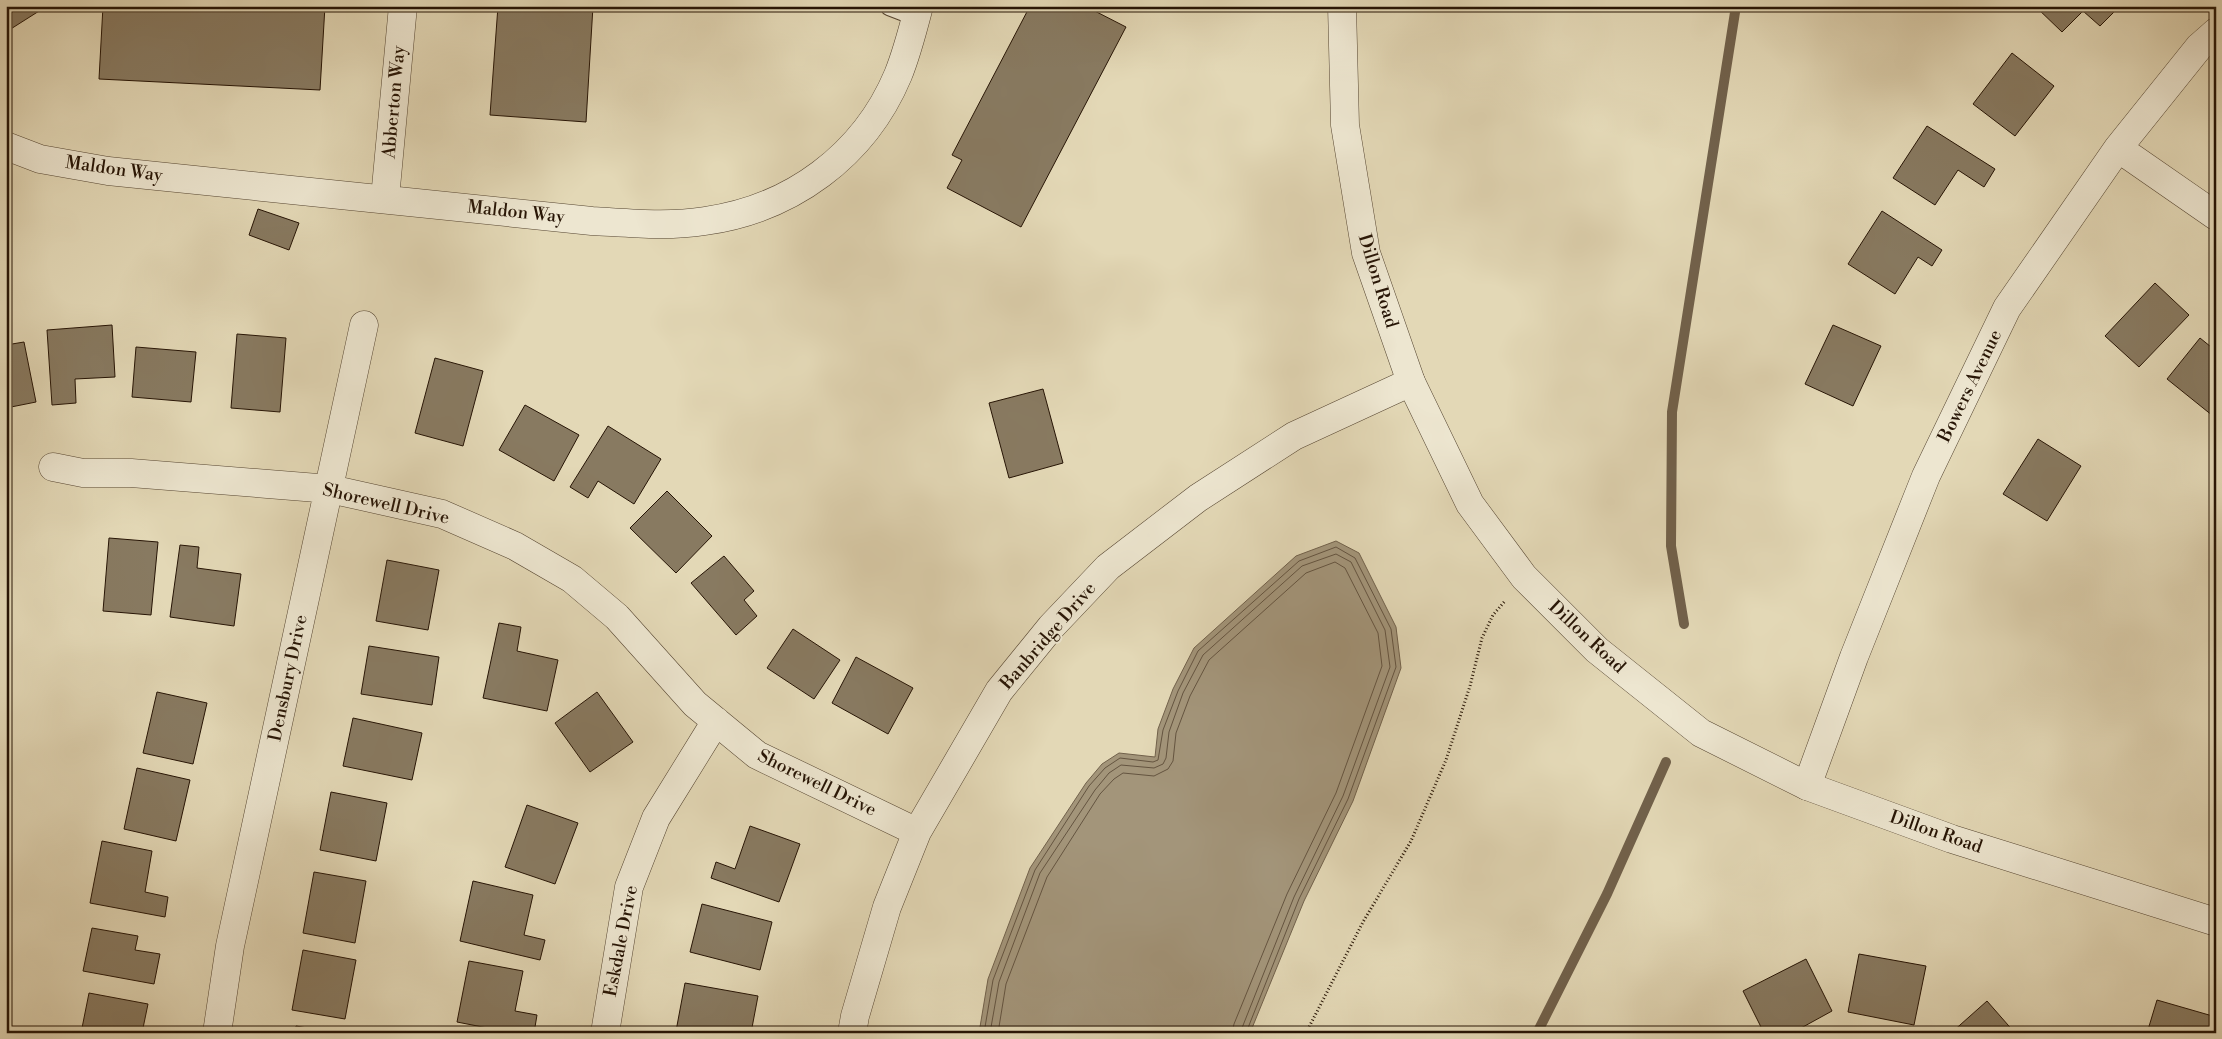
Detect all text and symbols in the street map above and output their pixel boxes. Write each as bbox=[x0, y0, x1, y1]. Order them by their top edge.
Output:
street label: Abberton Way bbox=[378, 44, 410, 161]
street label: Maldon Way bbox=[64, 151, 164, 187]
street label: Maldon Way bbox=[466, 195, 566, 229]
street label: Dillon Road bbox=[1353, 231, 1403, 331]
street label: Bowers Avenue bbox=[1932, 326, 2007, 447]
street label: Shorewell Drive bbox=[320, 478, 452, 530]
street label: Banbridge Drive bbox=[994, 578, 1101, 695]
street label: Dillon Road bbox=[1544, 596, 1631, 679]
street label: Densbury Drive bbox=[263, 613, 313, 743]
street label: Shorewell Drive bbox=[754, 744, 880, 822]
street label: Dillon Road bbox=[1886, 805, 1986, 859]
street label: Eskdale Drive bbox=[599, 883, 643, 999]

